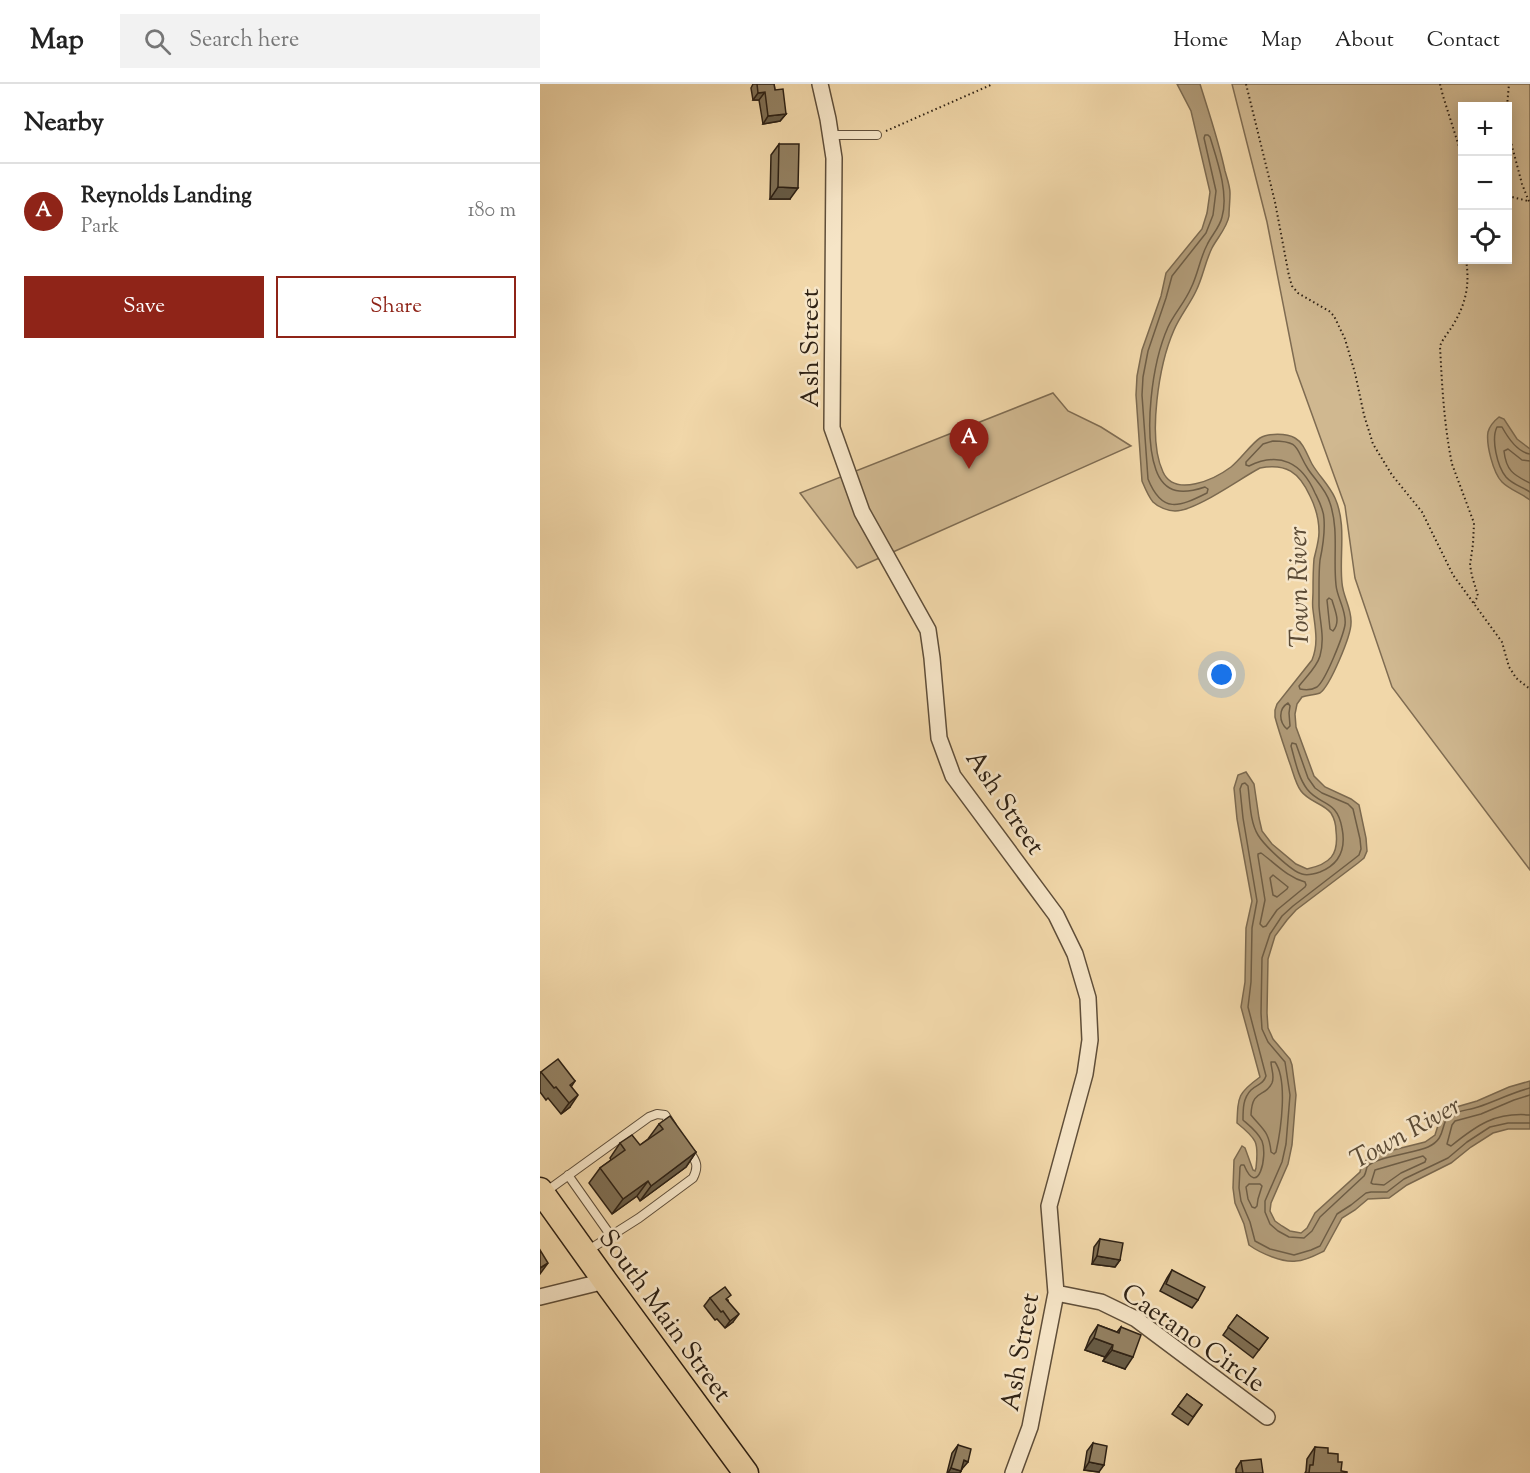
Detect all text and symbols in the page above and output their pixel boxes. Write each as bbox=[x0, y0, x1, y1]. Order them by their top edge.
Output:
search box bbox=[120, 14, 540, 68]
text: Map bbox=[30, 21, 84, 61]
icon: search bbox=[141, 25, 174, 58]
text: Search here bbox=[189, 25, 299, 57]
text: Home bbox=[1173, 26, 1228, 56]
text: Map bbox=[1261, 26, 1302, 56]
text: About bbox=[1335, 26, 1394, 56]
text: Contact bbox=[1427, 26, 1500, 56]
map controls bbox=[1458, 102, 1512, 264]
button: + bbox=[1458, 102, 1512, 156]
text: Nearby bbox=[24, 105, 104, 142]
button: − bbox=[1458, 156, 1512, 210]
text: Reynolds Landing bbox=[81, 181, 252, 213]
text: A bbox=[35, 197, 52, 226]
text: 180 m bbox=[468, 197, 516, 226]
button: locate bbox=[1458, 210, 1512, 264]
text: Park bbox=[81, 213, 119, 242]
button: Save bbox=[24, 276, 264, 338]
button: Share bbox=[276, 276, 516, 338]
street label: Ash Street bbox=[793, 288, 830, 408]
pin: A bbox=[950, 420, 988, 469]
water label: Town River bbox=[1280, 526, 1321, 648]
your location bbox=[1207, 660, 1236, 689]
street label: Ash Street bbox=[955, 744, 1053, 863]
water label: Town River bbox=[1344, 1088, 1469, 1181]
street label: South Main Street bbox=[589, 1222, 739, 1411]
street label: Caetano Circle bbox=[1113, 1276, 1272, 1402]
street label: Ash Street bbox=[993, 1290, 1050, 1414]

